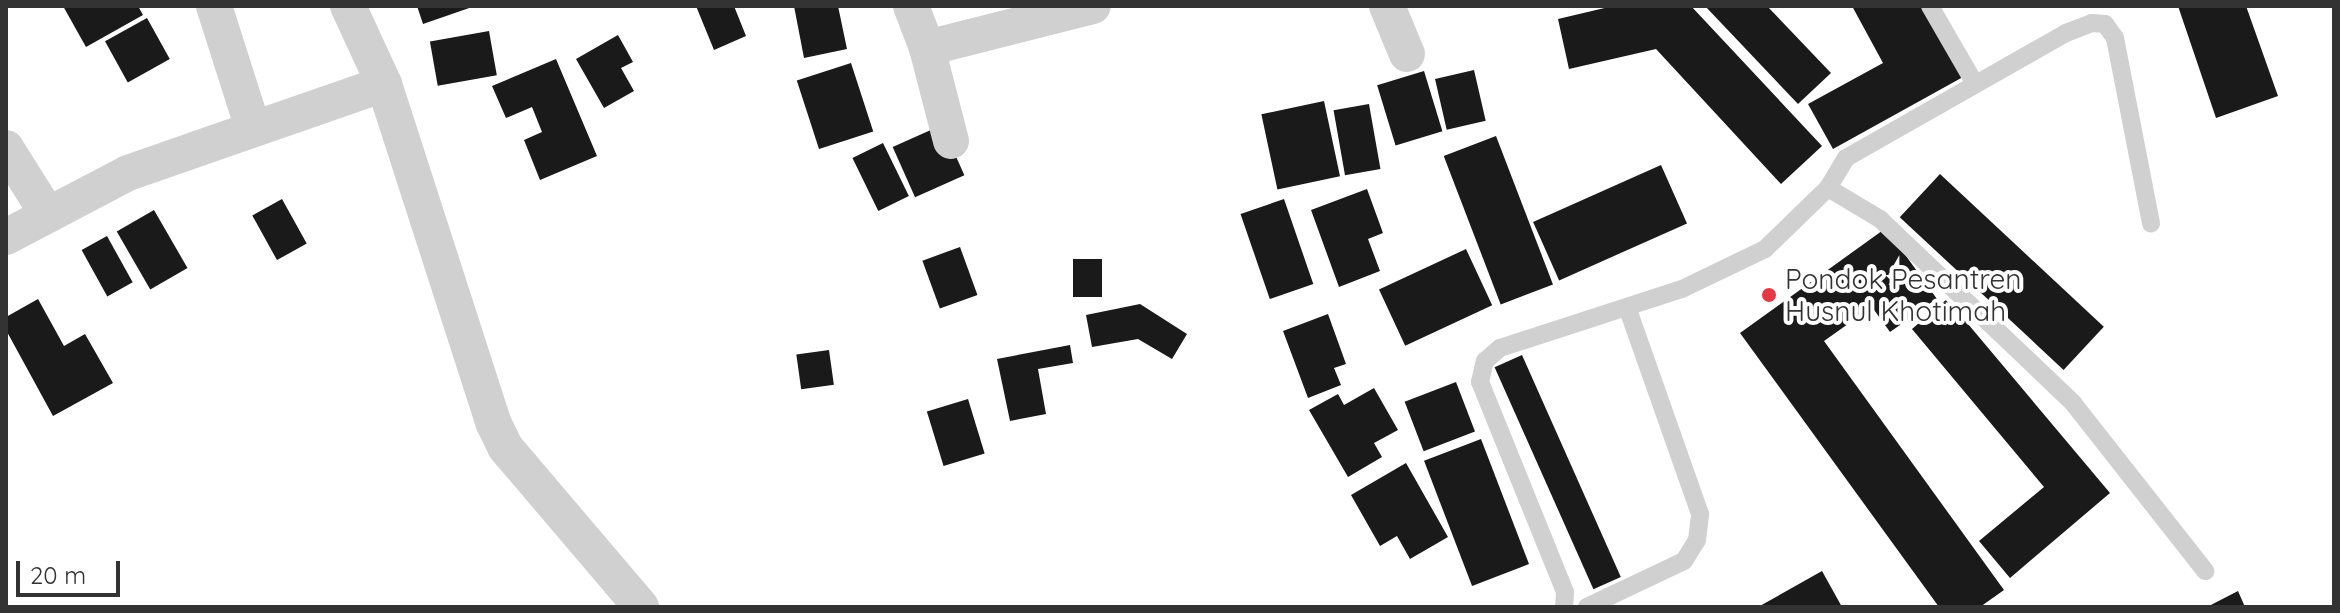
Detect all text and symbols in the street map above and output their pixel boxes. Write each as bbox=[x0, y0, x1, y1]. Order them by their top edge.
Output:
place label: Pondok Pesantren Husnul Khotimah bbox=[1785, 262, 2021, 328]
marker: Pondok Pesantren Husnul Khotimah bbox=[1760, 286, 1778, 304]
scale bar bbox=[20, 545, 124, 595]
text: 20 m bbox=[30, 560, 86, 590]

